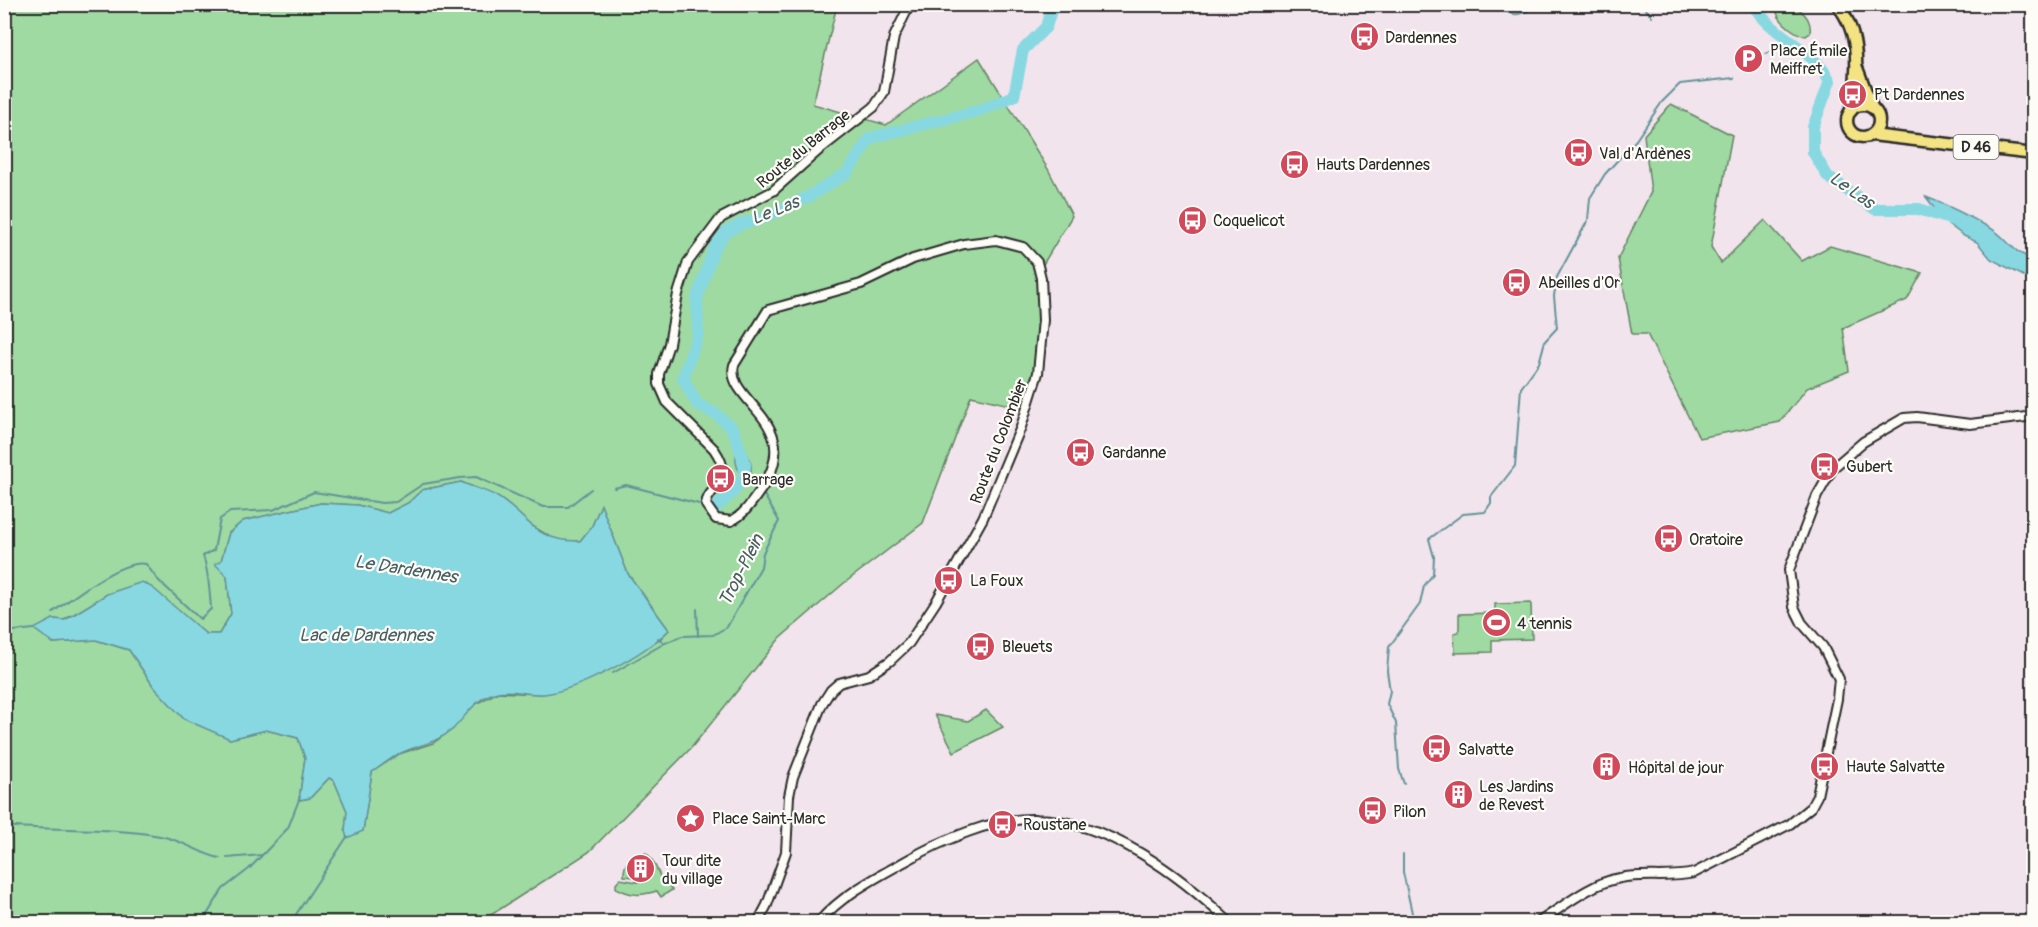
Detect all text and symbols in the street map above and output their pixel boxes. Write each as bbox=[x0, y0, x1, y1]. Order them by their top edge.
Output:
bus stop icon: Dardennes bbox=[1348, 21, 1380, 53]
place label: Dardennes bbox=[1385, 28, 1457, 48]
place label: Place Émile Meiffret bbox=[1770, 41, 1847, 79]
parking icon: Place Émile Meiffret bbox=[1733, 43, 1765, 75]
bus stop icon: Pt Dardennes bbox=[1837, 78, 1869, 110]
place label: Pt Dardennes bbox=[1874, 85, 1964, 105]
street label: Route du Barrage bbox=[753, 105, 854, 193]
road number: D 46 bbox=[1954, 135, 1998, 159]
bus stop icon: Val d'Ardènes bbox=[1562, 137, 1594, 169]
place label: Val d'Ardènes bbox=[1599, 144, 1691, 164]
bus stop icon: Hauts Dardennes bbox=[1279, 148, 1311, 180]
place label: Hauts Dardennes bbox=[1316, 155, 1430, 175]
water label: Le Las bbox=[1825, 167, 1880, 215]
water label: Le Las bbox=[748, 190, 804, 230]
bus stop icon: Coquelicot bbox=[1176, 204, 1208, 236]
place label: Coquelicot bbox=[1213, 211, 1285, 231]
bus stop icon: Abeilles d'Or bbox=[1501, 266, 1533, 298]
place label: Abeilles d'Or bbox=[1538, 273, 1620, 293]
street label: Route du Colombier bbox=[966, 376, 1032, 507]
bus stop icon: Gardanne bbox=[1065, 436, 1097, 468]
place label: Gardanne bbox=[1102, 443, 1166, 463]
bus stop icon: Gubert bbox=[1809, 450, 1841, 482]
place label: Gubert bbox=[1846, 457, 1893, 477]
bus stop icon: Barrage bbox=[705, 463, 737, 495]
place label: Barrage bbox=[742, 470, 793, 490]
bus stop icon: Oratoire bbox=[1652, 523, 1684, 555]
water label: Trop-Plein bbox=[714, 530, 770, 610]
place label: Oratoire bbox=[1689, 530, 1743, 550]
water label: Le Dardennes bbox=[353, 550, 461, 589]
bus stop icon: La Foux bbox=[933, 564, 965, 596]
place label: La Foux bbox=[970, 571, 1023, 591]
sports icon: 4 tennis bbox=[1480, 607, 1512, 639]
place label: 4 tennis bbox=[1517, 614, 1572, 634]
water label: Lac de Dardennes bbox=[299, 624, 435, 647]
bus stop icon: Bleuets bbox=[965, 630, 997, 662]
place label: Bleuets bbox=[1002, 637, 1052, 657]
bus stop icon: Salvatte bbox=[1421, 733, 1453, 765]
place label: Salvatte bbox=[1458, 740, 1514, 760]
bus stop icon: Haute Salvatte bbox=[1809, 750, 1841, 782]
building icon: Hôpital de jour bbox=[1591, 751, 1623, 783]
place label: Haute Salvatte bbox=[1846, 757, 1945, 777]
place label: Hôpital de jour bbox=[1628, 758, 1724, 778]
place label: Les Jardins de Revest bbox=[1479, 777, 1553, 815]
building icon: Les Jardins de Revest bbox=[1442, 779, 1474, 811]
bus stop icon: Pilon bbox=[1356, 795, 1388, 827]
place icon: Place Saint-Marc bbox=[675, 802, 707, 834]
place label: Pilon bbox=[1393, 802, 1426, 822]
bus stop icon: Roustane bbox=[986, 808, 1018, 840]
place label: Place Saint-Marc bbox=[712, 809, 826, 829]
place label: Roustane bbox=[1023, 815, 1087, 835]
place label: Tour dite du village bbox=[662, 851, 723, 889]
building icon: Tour dite du village bbox=[625, 853, 657, 885]

